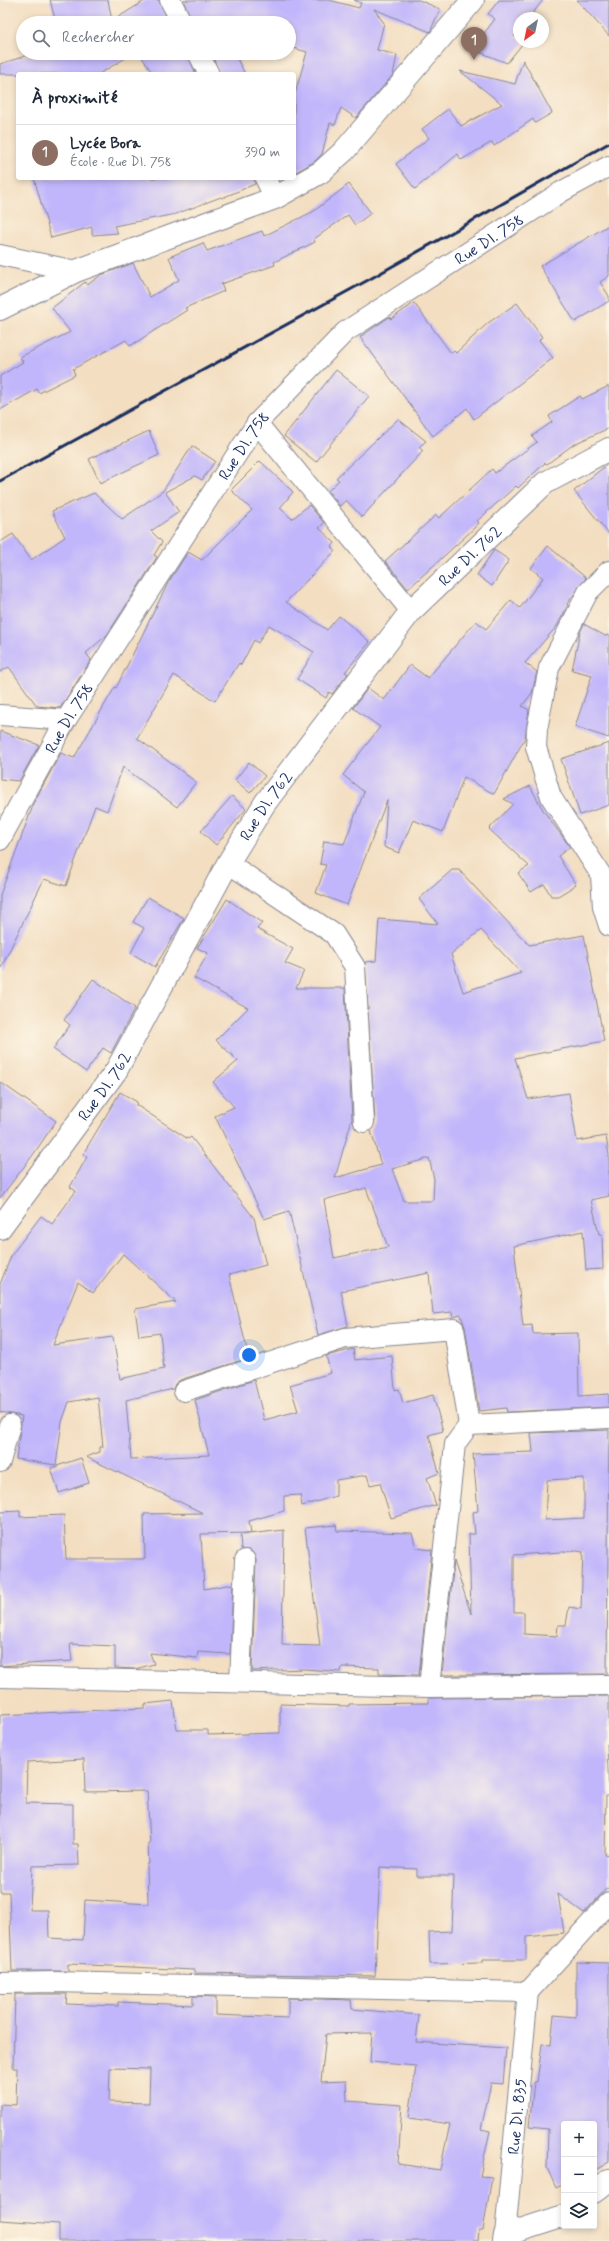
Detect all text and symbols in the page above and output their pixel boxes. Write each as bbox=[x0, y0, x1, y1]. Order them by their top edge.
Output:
north arrow bbox=[513, 12, 549, 48]
search box bbox=[16, 16, 296, 60]
icon: search bbox=[30, 27, 52, 49]
pin: 1 bbox=[461, 27, 487, 60]
text: Rechercher bbox=[62, 28, 135, 48]
text: À proximité bbox=[32, 87, 117, 109]
text: Lycée Bora bbox=[70, 134, 141, 154]
text: 1 bbox=[42, 144, 48, 161]
text: 390 m bbox=[245, 144, 280, 161]
text: École · Rue DI. 758 bbox=[70, 154, 172, 171]
street label: Rue DI. 758 bbox=[451, 210, 528, 270]
street label: Rue DI. 758 bbox=[214, 407, 275, 484]
street label: Rue DI. 762 bbox=[434, 521, 507, 591]
street label: Rue DI. 758 bbox=[41, 680, 99, 758]
street label: Rue DI. 762 bbox=[235, 767, 298, 845]
street label: Rue DI. 762 bbox=[74, 1048, 137, 1126]
your location bbox=[239, 1345, 259, 1365]
street label: Rue DI. 835 bbox=[504, 2078, 532, 2156]
map controls bbox=[561, 2121, 597, 2229]
button: + bbox=[561, 2121, 597, 2157]
button: − bbox=[561, 2157, 597, 2193]
button: layers bbox=[561, 2193, 597, 2229]

